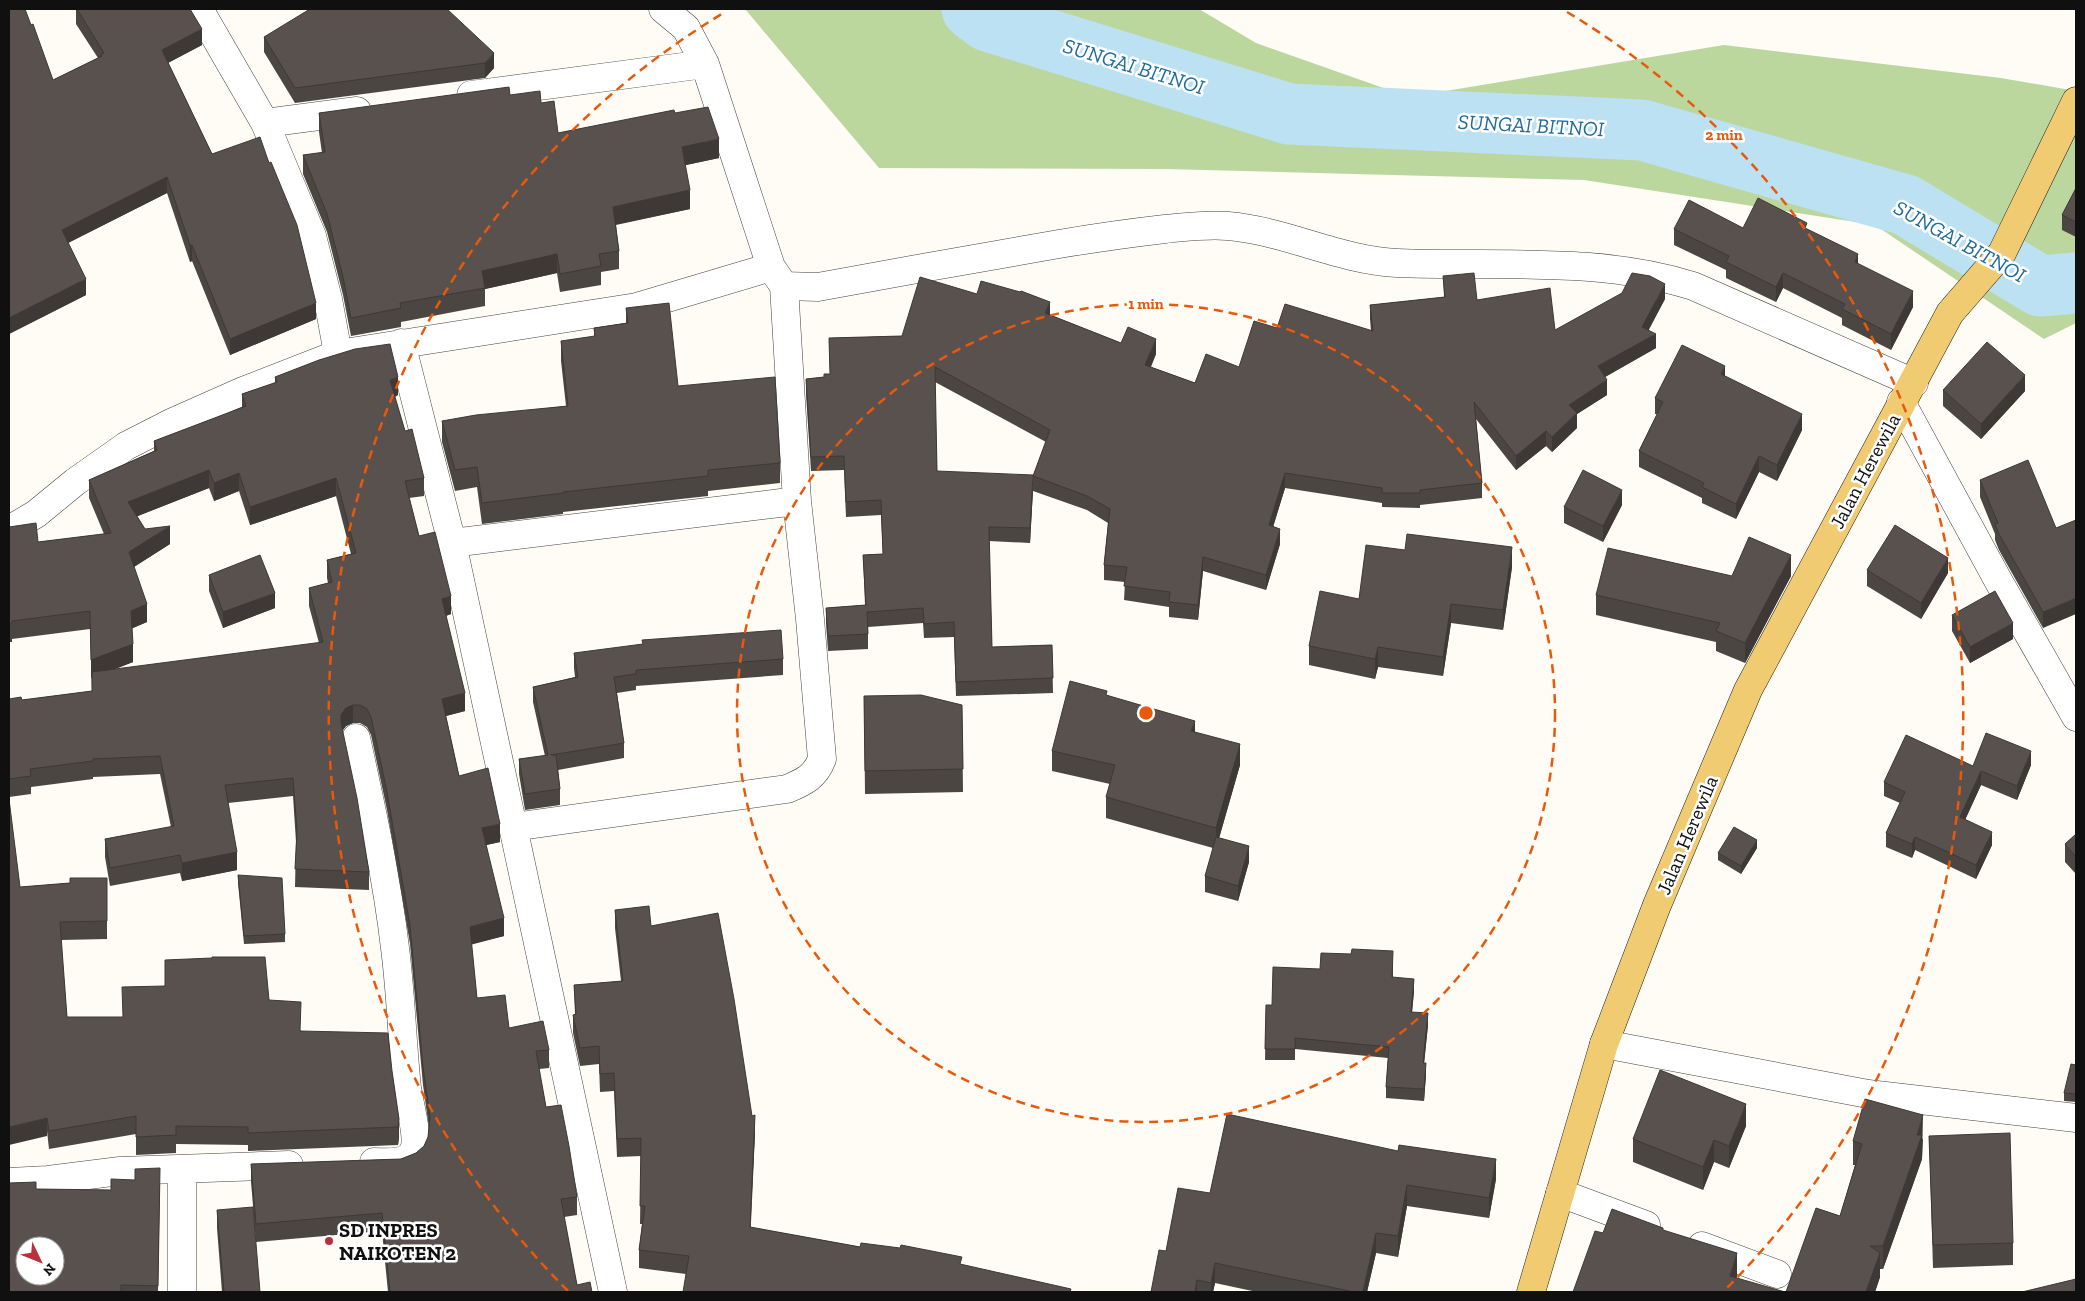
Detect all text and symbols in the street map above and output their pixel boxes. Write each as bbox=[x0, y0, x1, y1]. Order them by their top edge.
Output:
water label: SUNGAI BITNOI bbox=[1060, 33, 1208, 99]
water label: SUNGAI BITNOI bbox=[1457, 109, 1605, 141]
text: 2 min bbox=[1705, 126, 1743, 144]
water label: SUNGAI BITNOI bbox=[1890, 195, 2030, 288]
text: 1 min bbox=[1128, 295, 1164, 313]
street label: Jalan Herewila bbox=[1825, 409, 1906, 533]
centre of rings bbox=[1137, 704, 1155, 722]
street label: Jalan Herewila bbox=[1651, 772, 1723, 898]
place label: SD INPRES NAIKOTEN 2 bbox=[339, 1218, 456, 1265]
marker: SD INPRES NAIKOTEN 2 bbox=[323, 1235, 335, 1247]
north arrow bbox=[15, 1236, 65, 1286]
text: N bbox=[39, 1260, 59, 1279]

